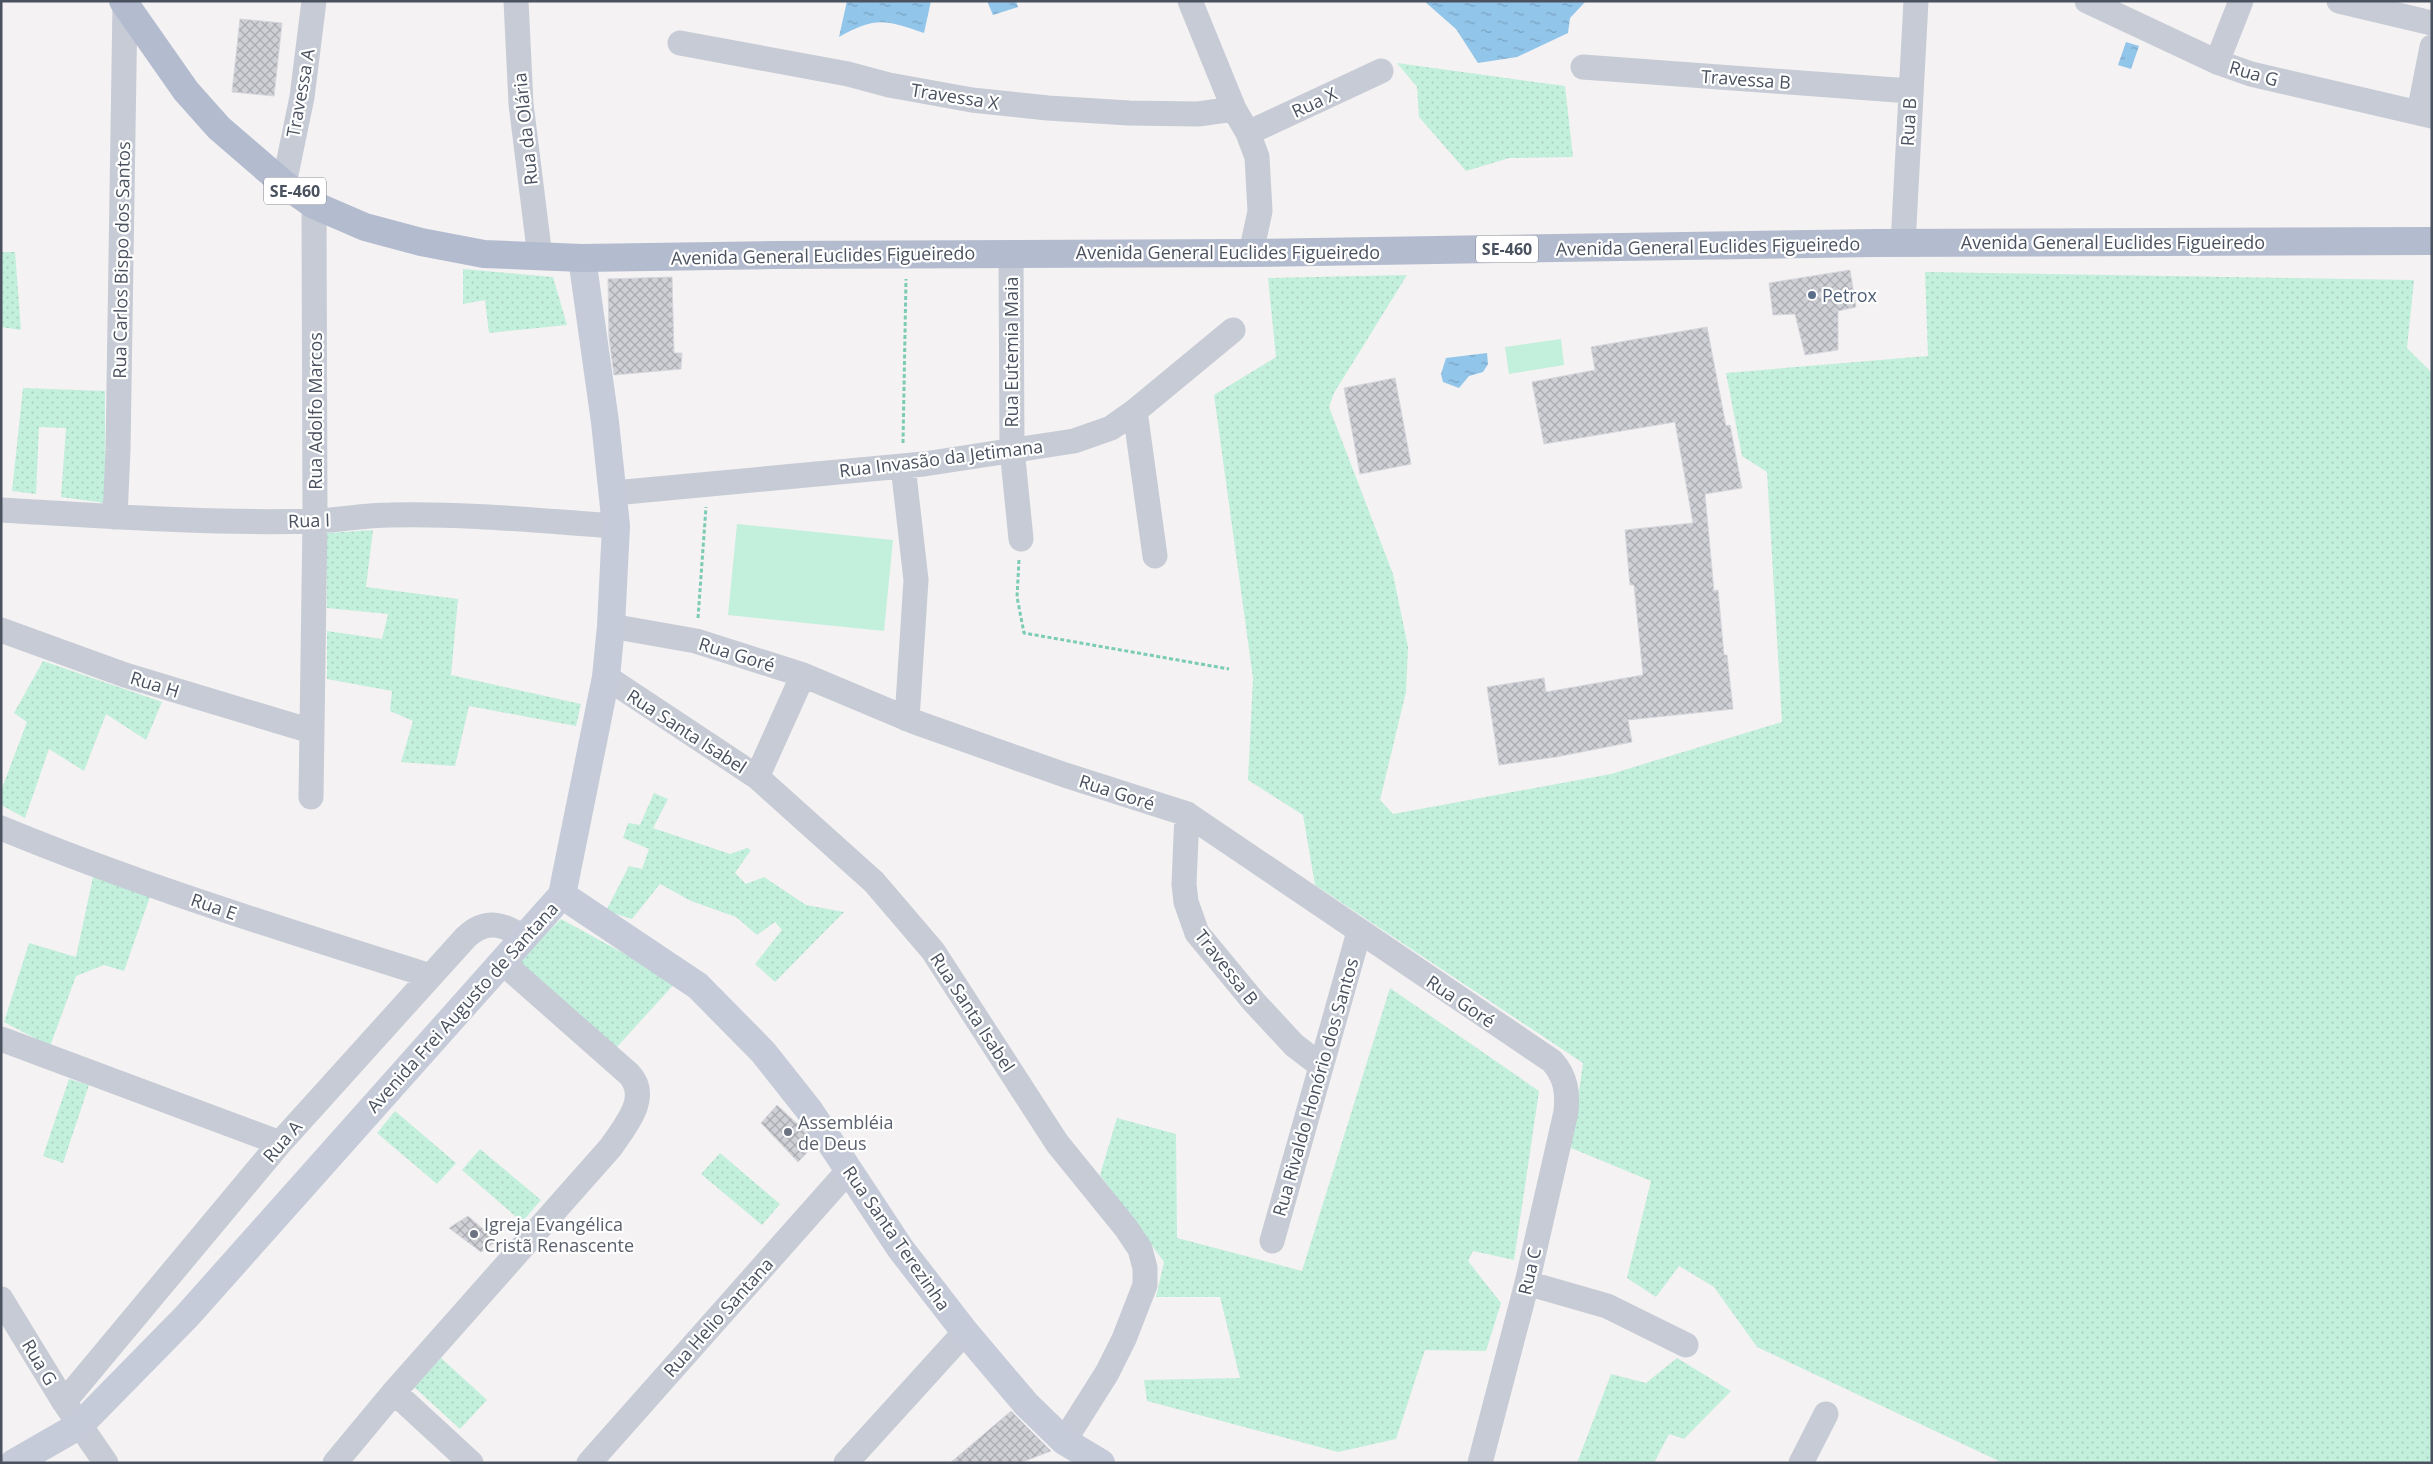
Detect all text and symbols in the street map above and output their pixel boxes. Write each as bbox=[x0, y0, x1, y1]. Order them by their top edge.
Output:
street label: Travessa A bbox=[280, 46, 320, 139]
street label: Rua G bbox=[2227, 55, 2281, 91]
street label: Travessa B bbox=[1700, 64, 1792, 94]
street label: Rua da Olária bbox=[507, 72, 543, 186]
street label: Travessa X bbox=[909, 77, 1001, 115]
street label: Rua X bbox=[1288, 81, 1341, 123]
street label: Rua B bbox=[1895, 97, 1921, 147]
street label: Rua Carlos Bispo dos Santos bbox=[107, 141, 135, 379]
road number: SE-460 bbox=[264, 178, 326, 205]
street label: Avenida General Euclides Figueiredo bbox=[1961, 230, 2265, 254]
street label: Avenida General Euclides Figueiredo bbox=[1556, 231, 1860, 261]
road number: SE-460 bbox=[1476, 235, 1538, 262]
street label: Avenida General Euclides Figueiredo bbox=[671, 240, 975, 270]
street label: Avenida General Euclides Figueiredo bbox=[1076, 240, 1380, 264]
street label: Rua Eutemia Maia bbox=[999, 276, 1023, 428]
place label: Petrox bbox=[1822, 283, 1878, 307]
marker: Petrox bbox=[1806, 289, 1818, 301]
street label: Rua Adolfo Marcos bbox=[303, 332, 327, 490]
street label: Rua Invasão da Jetimana bbox=[838, 434, 1044, 482]
street label: Rua I bbox=[288, 507, 330, 533]
street label: Rua Goré bbox=[696, 631, 778, 677]
street label: Rua H bbox=[128, 665, 182, 703]
street label: Rua Santa Isabel bbox=[623, 683, 751, 779]
street label: Rua Goré bbox=[1076, 769, 1158, 815]
street label: Rua E bbox=[188, 887, 240, 925]
street label: Avenida Frei Augusto de Santana bbox=[361, 897, 563, 1117]
street label: Travessa B bbox=[1190, 924, 1264, 1010]
street label: Rua Santa Isabel bbox=[925, 948, 1021, 1076]
street label: Rua Rivaldo Honório dos Santos bbox=[1267, 955, 1363, 1219]
street label: Rua Goré bbox=[1422, 969, 1500, 1033]
place label: Assembléia de Deus bbox=[798, 1110, 894, 1155]
street label: Rua A bbox=[257, 1114, 307, 1167]
marker: Assembléia de Deus bbox=[782, 1126, 794, 1138]
street label: Rua Santa Terezinha bbox=[838, 1161, 956, 1315]
place label: Igreja Evangélica Cristã Renascente bbox=[484, 1212, 634, 1257]
marker: Igreja Evangélica Cristã Renascente bbox=[468, 1228, 480, 1240]
street label: Rua C bbox=[1512, 1245, 1546, 1297]
street label: Rua Helio Santana bbox=[658, 1252, 778, 1382]
street label: Rua G bbox=[17, 1334, 63, 1390]

